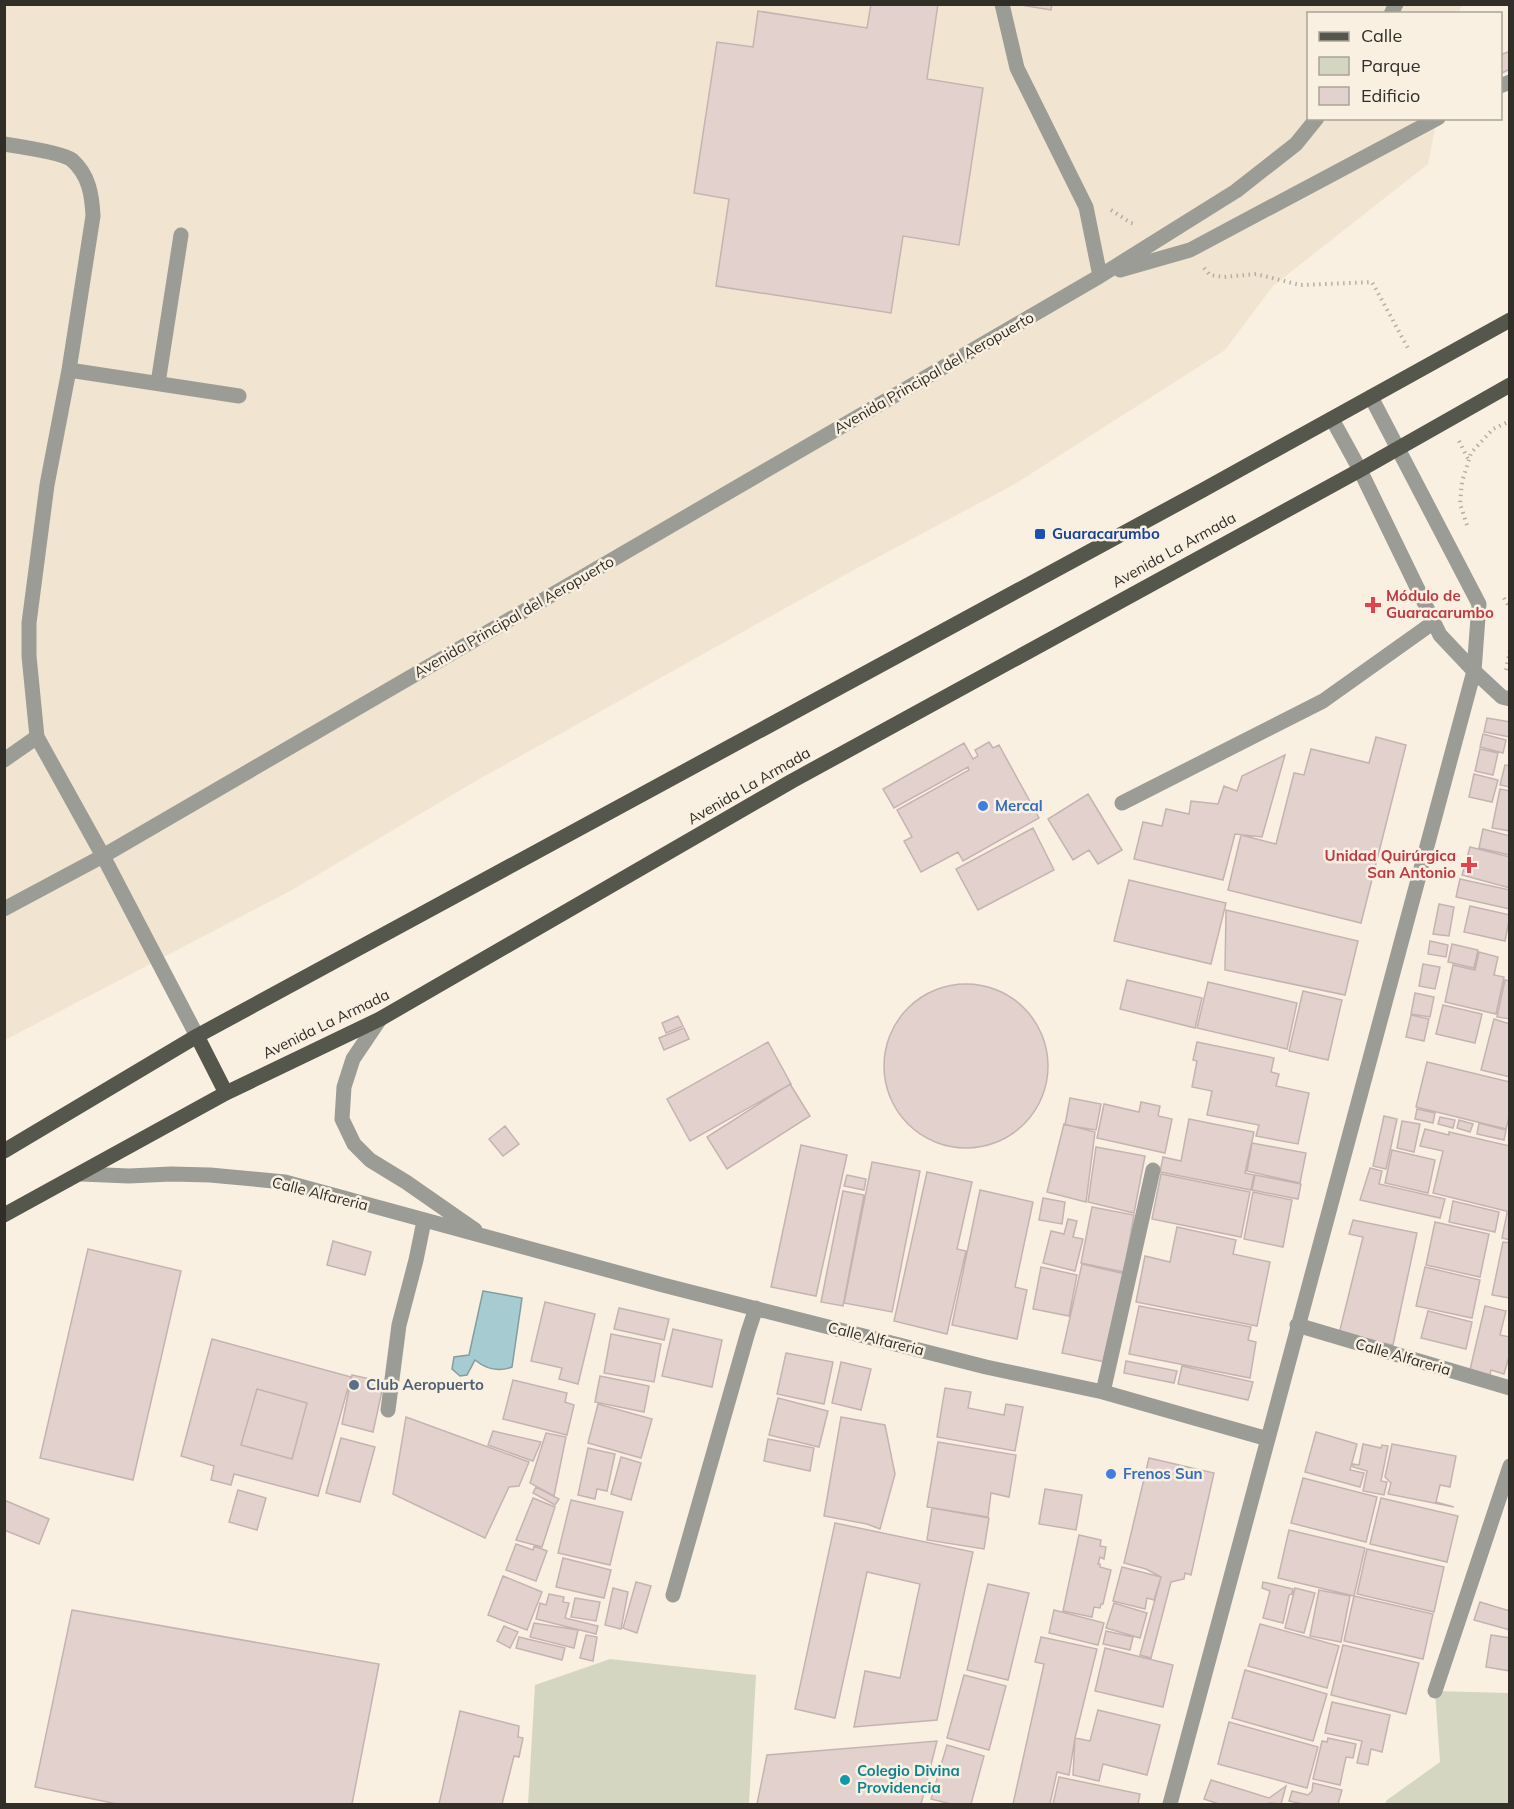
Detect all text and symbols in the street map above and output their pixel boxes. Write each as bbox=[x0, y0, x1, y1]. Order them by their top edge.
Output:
legend bbox=[1307, 12, 1502, 120]
text: Calle bbox=[1361, 24, 1402, 47]
text: Parque bbox=[1361, 54, 1420, 77]
text: Edificio bbox=[1361, 84, 1420, 107]
street label: Avenida Principal del Aeropuerto bbox=[830, 307, 1037, 438]
street label: Avenida La Armada bbox=[1109, 508, 1239, 591]
place label: Guaracarumbo bbox=[1052, 524, 1160, 543]
marker: Guaracarumbo bbox=[1033, 527, 1047, 541]
street label: Avenida Principal del Aeropuerto bbox=[410, 551, 617, 682]
place label: Módulo de Guaracarumbo bbox=[1386, 586, 1494, 622]
marker: Módulo de Guaracarumbo bbox=[1364, 596, 1382, 614]
street label: Avenida La Armada bbox=[684, 743, 814, 828]
place label: Mercal bbox=[995, 796, 1043, 815]
marker: Mercal bbox=[976, 799, 990, 813]
place label: Unidad Quirúrgica San Antonio bbox=[1325, 846, 1456, 882]
marker: Unidad Quirúrgica San Antonio bbox=[1460, 856, 1478, 874]
street label: Avenida La Armada bbox=[259, 985, 392, 1062]
street label: Calle Alfareria bbox=[270, 1172, 370, 1215]
street label: Calle Alfareria bbox=[826, 1317, 926, 1360]
street label: Calle Alfareria bbox=[1353, 1334, 1453, 1379]
place label: Club Aeropuerto bbox=[366, 1375, 484, 1394]
marker: Club Aeropuerto bbox=[347, 1378, 361, 1392]
place label: Frenos Sun bbox=[1123, 1464, 1203, 1483]
marker: Frenos Sun bbox=[1104, 1467, 1118, 1481]
place label: Colegio Divina Providencia bbox=[857, 1761, 960, 1797]
marker: Colegio Divina Providencia bbox=[838, 1773, 852, 1787]

